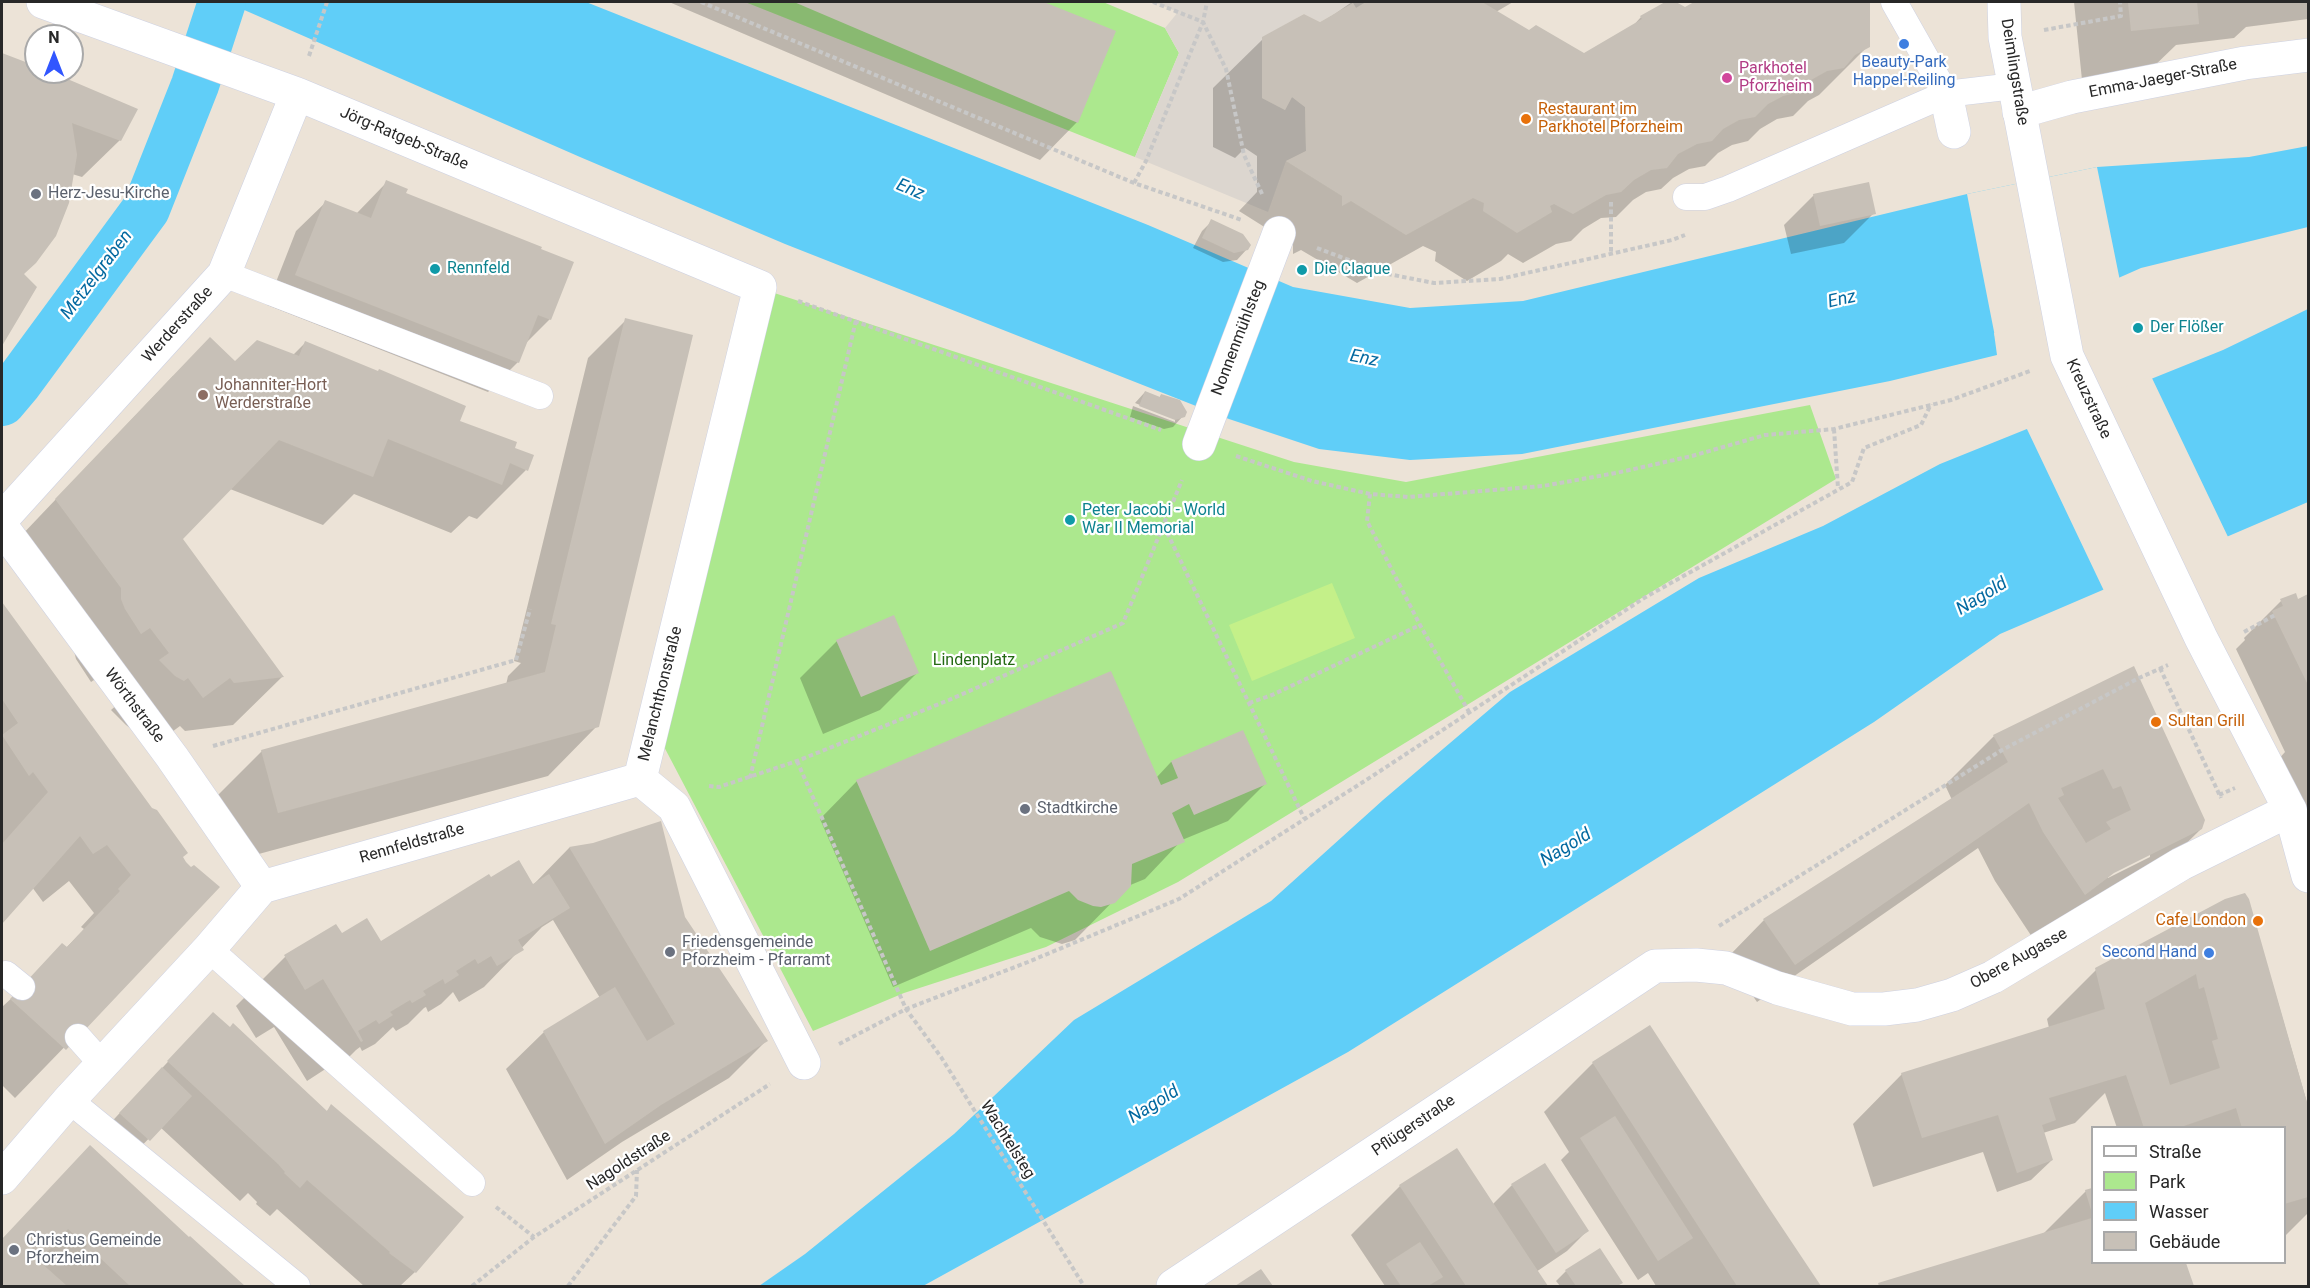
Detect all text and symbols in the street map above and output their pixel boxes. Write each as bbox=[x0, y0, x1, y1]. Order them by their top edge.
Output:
street label: Deimlingstraße bbox=[1996, 17, 2032, 127]
north arrow bbox=[24, 24, 84, 84]
text: N bbox=[48, 28, 60, 47]
marker: Beauty-Park Happel-Reiling bbox=[1897, 37, 1911, 51]
place label: Beauty-Park Happel-Reiling bbox=[1853, 53, 1955, 91]
street label: Emma-Jaeger-Straße bbox=[2087, 55, 2239, 103]
place label: Parkhotel Pforzheim bbox=[1739, 59, 1812, 97]
marker: Parkhotel Pforzheim bbox=[1720, 71, 1734, 85]
place label: Restaurant im Parkhotel Pforzheim bbox=[1538, 100, 1683, 138]
street label: Jörg-Ratgeb-Straße bbox=[337, 103, 471, 175]
marker: Restaurant im Parkhotel Pforzheim bbox=[1519, 112, 1533, 126]
water label: Enz bbox=[893, 175, 927, 205]
place label: Herz-Jesu-Kirche bbox=[48, 184, 169, 204]
marker: Herz-Jesu-Kirche bbox=[29, 187, 43, 201]
water label: Metzelgraben bbox=[57, 226, 137, 324]
place label: Rennfeld bbox=[447, 259, 510, 279]
place label: Die Claque bbox=[1314, 260, 1390, 280]
marker: Rennfeld bbox=[428, 262, 442, 276]
marker: Die Claque bbox=[1295, 263, 1309, 277]
street label: Nonnenmühlsteg bbox=[1208, 278, 1270, 398]
street label: Werderstraße bbox=[139, 283, 217, 367]
water label: Enz bbox=[1826, 286, 1858, 314]
place label: Der Flößer bbox=[2150, 318, 2224, 338]
marker: Der Flößer bbox=[2131, 321, 2145, 335]
water label: Enz bbox=[1348, 346, 1380, 372]
street label: Kreuzstraße bbox=[2061, 356, 2115, 442]
place label: Johanniter-Hort Werderstraße bbox=[215, 376, 327, 414]
marker: Johanniter-Hort Werderstraße bbox=[196, 388, 210, 402]
place label: Peter Jacobi - World War II Memorial bbox=[1082, 501, 1225, 539]
marker: Peter Jacobi - World War II Memorial bbox=[1063, 513, 1077, 527]
water label: Nagold bbox=[1953, 573, 2011, 621]
street label: Melanchthonstraße bbox=[635, 625, 687, 763]
park label: Lindenplatz bbox=[933, 651, 1015, 671]
street label: Wörthstraße bbox=[100, 665, 168, 747]
place label: Sultan Grill bbox=[2168, 712, 2245, 732]
marker: Sultan Grill bbox=[2149, 715, 2163, 729]
place label: Stadtkirche bbox=[1037, 799, 1118, 819]
marker: Stadtkirche bbox=[1018, 802, 1032, 816]
street label: Rennfeldstraße bbox=[357, 820, 467, 868]
water label: Nagold bbox=[1537, 824, 1595, 872]
place label: Cafe London bbox=[2155, 911, 2246, 931]
marker: Cafe London bbox=[2251, 914, 2265, 928]
street label: Obere Augasse bbox=[1967, 924, 2071, 994]
place label: Friedensgemeinde Pforzheim - Pfarramt bbox=[682, 933, 831, 971]
place label: Second Hand bbox=[2102, 943, 2197, 963]
marker: Friedensgemeinde Pforzheim - Pfarramt bbox=[663, 945, 677, 959]
marker: Second Hand bbox=[2202, 946, 2216, 960]
water label: Nagold bbox=[1125, 1081, 1183, 1129]
street label: Pflügerstraße bbox=[1369, 1091, 1459, 1161]
street label: Wachtelsteg bbox=[975, 1097, 1039, 1183]
legend bbox=[2091, 1126, 2286, 1264]
street label: Nagoldstraße bbox=[583, 1127, 675, 1195]
text: Straße bbox=[2149, 1141, 2201, 1162]
text: Park bbox=[2149, 1171, 2185, 1192]
text: Wasser bbox=[2149, 1201, 2209, 1222]
place label: Christus Gemeinde Pforzheim bbox=[26, 1231, 161, 1269]
text: Gebäude bbox=[2149, 1231, 2220, 1252]
marker: Christus Gemeinde Pforzheim bbox=[7, 1243, 21, 1257]

